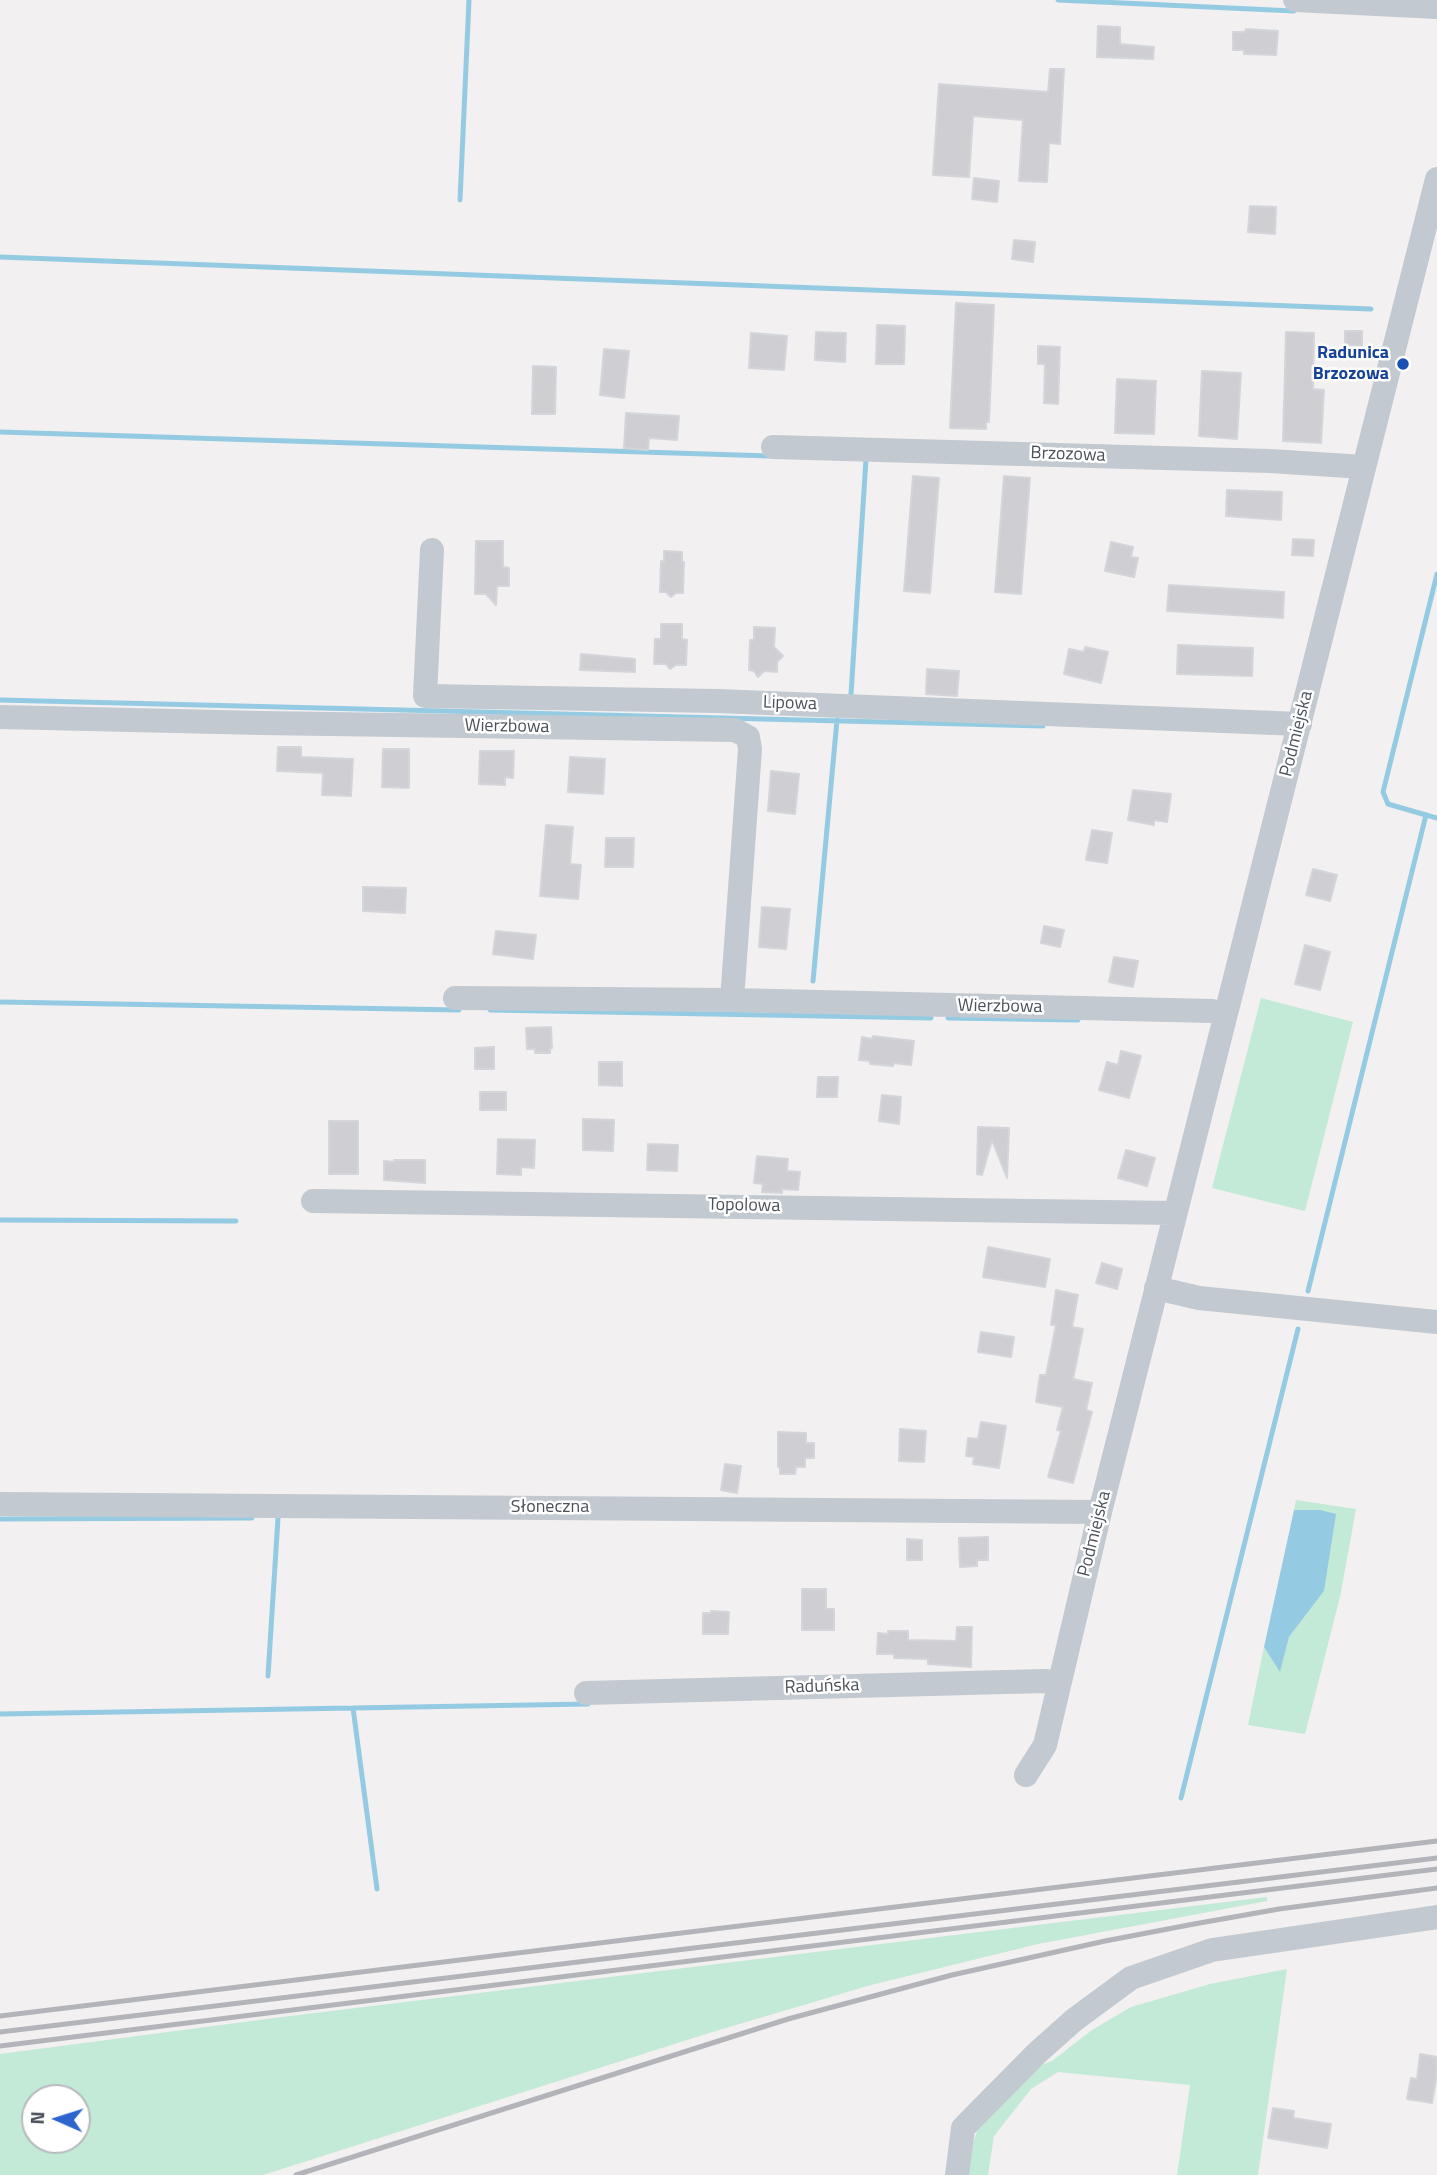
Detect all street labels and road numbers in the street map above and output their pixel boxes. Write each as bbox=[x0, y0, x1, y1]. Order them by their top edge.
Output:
street label: Brzozowa bbox=[1030, 443, 1106, 467]
street label: Podmiejska bbox=[1276, 689, 1318, 779]
street label: Lipowa bbox=[763, 692, 817, 716]
street label: Wierzbowa bbox=[464, 715, 550, 739]
street label: Wierzbowa bbox=[957, 995, 1043, 1019]
street label: Topolowa bbox=[708, 1195, 780, 1217]
street label: Podmiejska bbox=[1074, 1489, 1116, 1579]
street label: Słoneczna bbox=[511, 1497, 589, 1519]
street label: Raduńska bbox=[784, 1675, 860, 1699]

